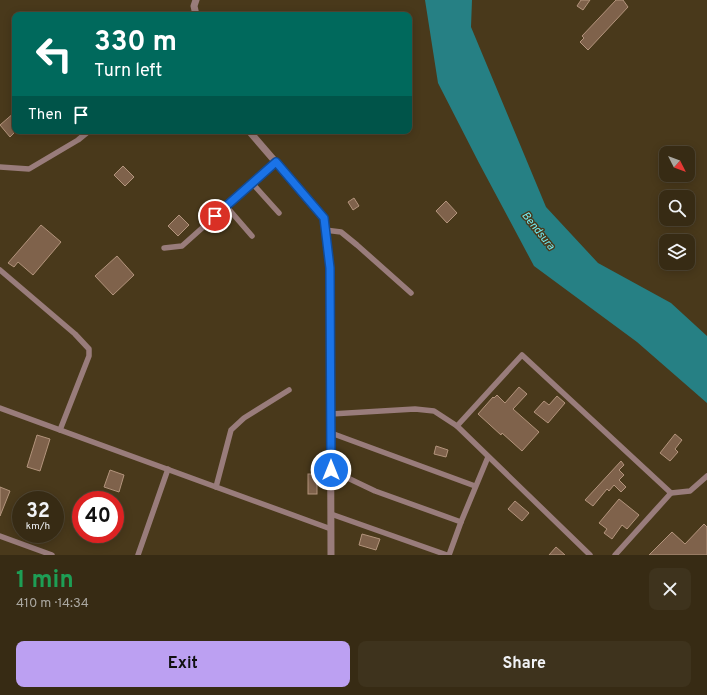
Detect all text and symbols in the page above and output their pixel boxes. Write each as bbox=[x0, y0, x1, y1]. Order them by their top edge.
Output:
text: 330 m bbox=[94, 25, 177, 61]
icon: left bbox=[28, 28, 80, 80]
text: Turn left bbox=[94, 60, 162, 83]
icon: arrive bbox=[70, 104, 92, 126]
text: Then bbox=[28, 106, 62, 125]
north arrow bbox=[659, 146, 695, 182]
map controls bbox=[659, 146, 695, 270]
button: search bbox=[659, 190, 695, 226]
pin bbox=[198, 199, 232, 233]
icon: arrive bbox=[204, 205, 226, 227]
water label: Bendsura bbox=[518, 209, 558, 253]
button: layers bbox=[659, 234, 695, 270]
position arrow bbox=[310, 449, 352, 491]
speed limit sign: 40 bbox=[72, 491, 124, 543]
text: 32 bbox=[26, 499, 50, 525]
text: km/h bbox=[26, 520, 50, 533]
text: 1 min bbox=[16, 566, 74, 596]
button: close bbox=[649, 568, 691, 610]
text: 410 m · 14:34 bbox=[16, 596, 89, 612]
button: Exit bbox=[16, 641, 350, 687]
button: Share bbox=[358, 641, 691, 687]

